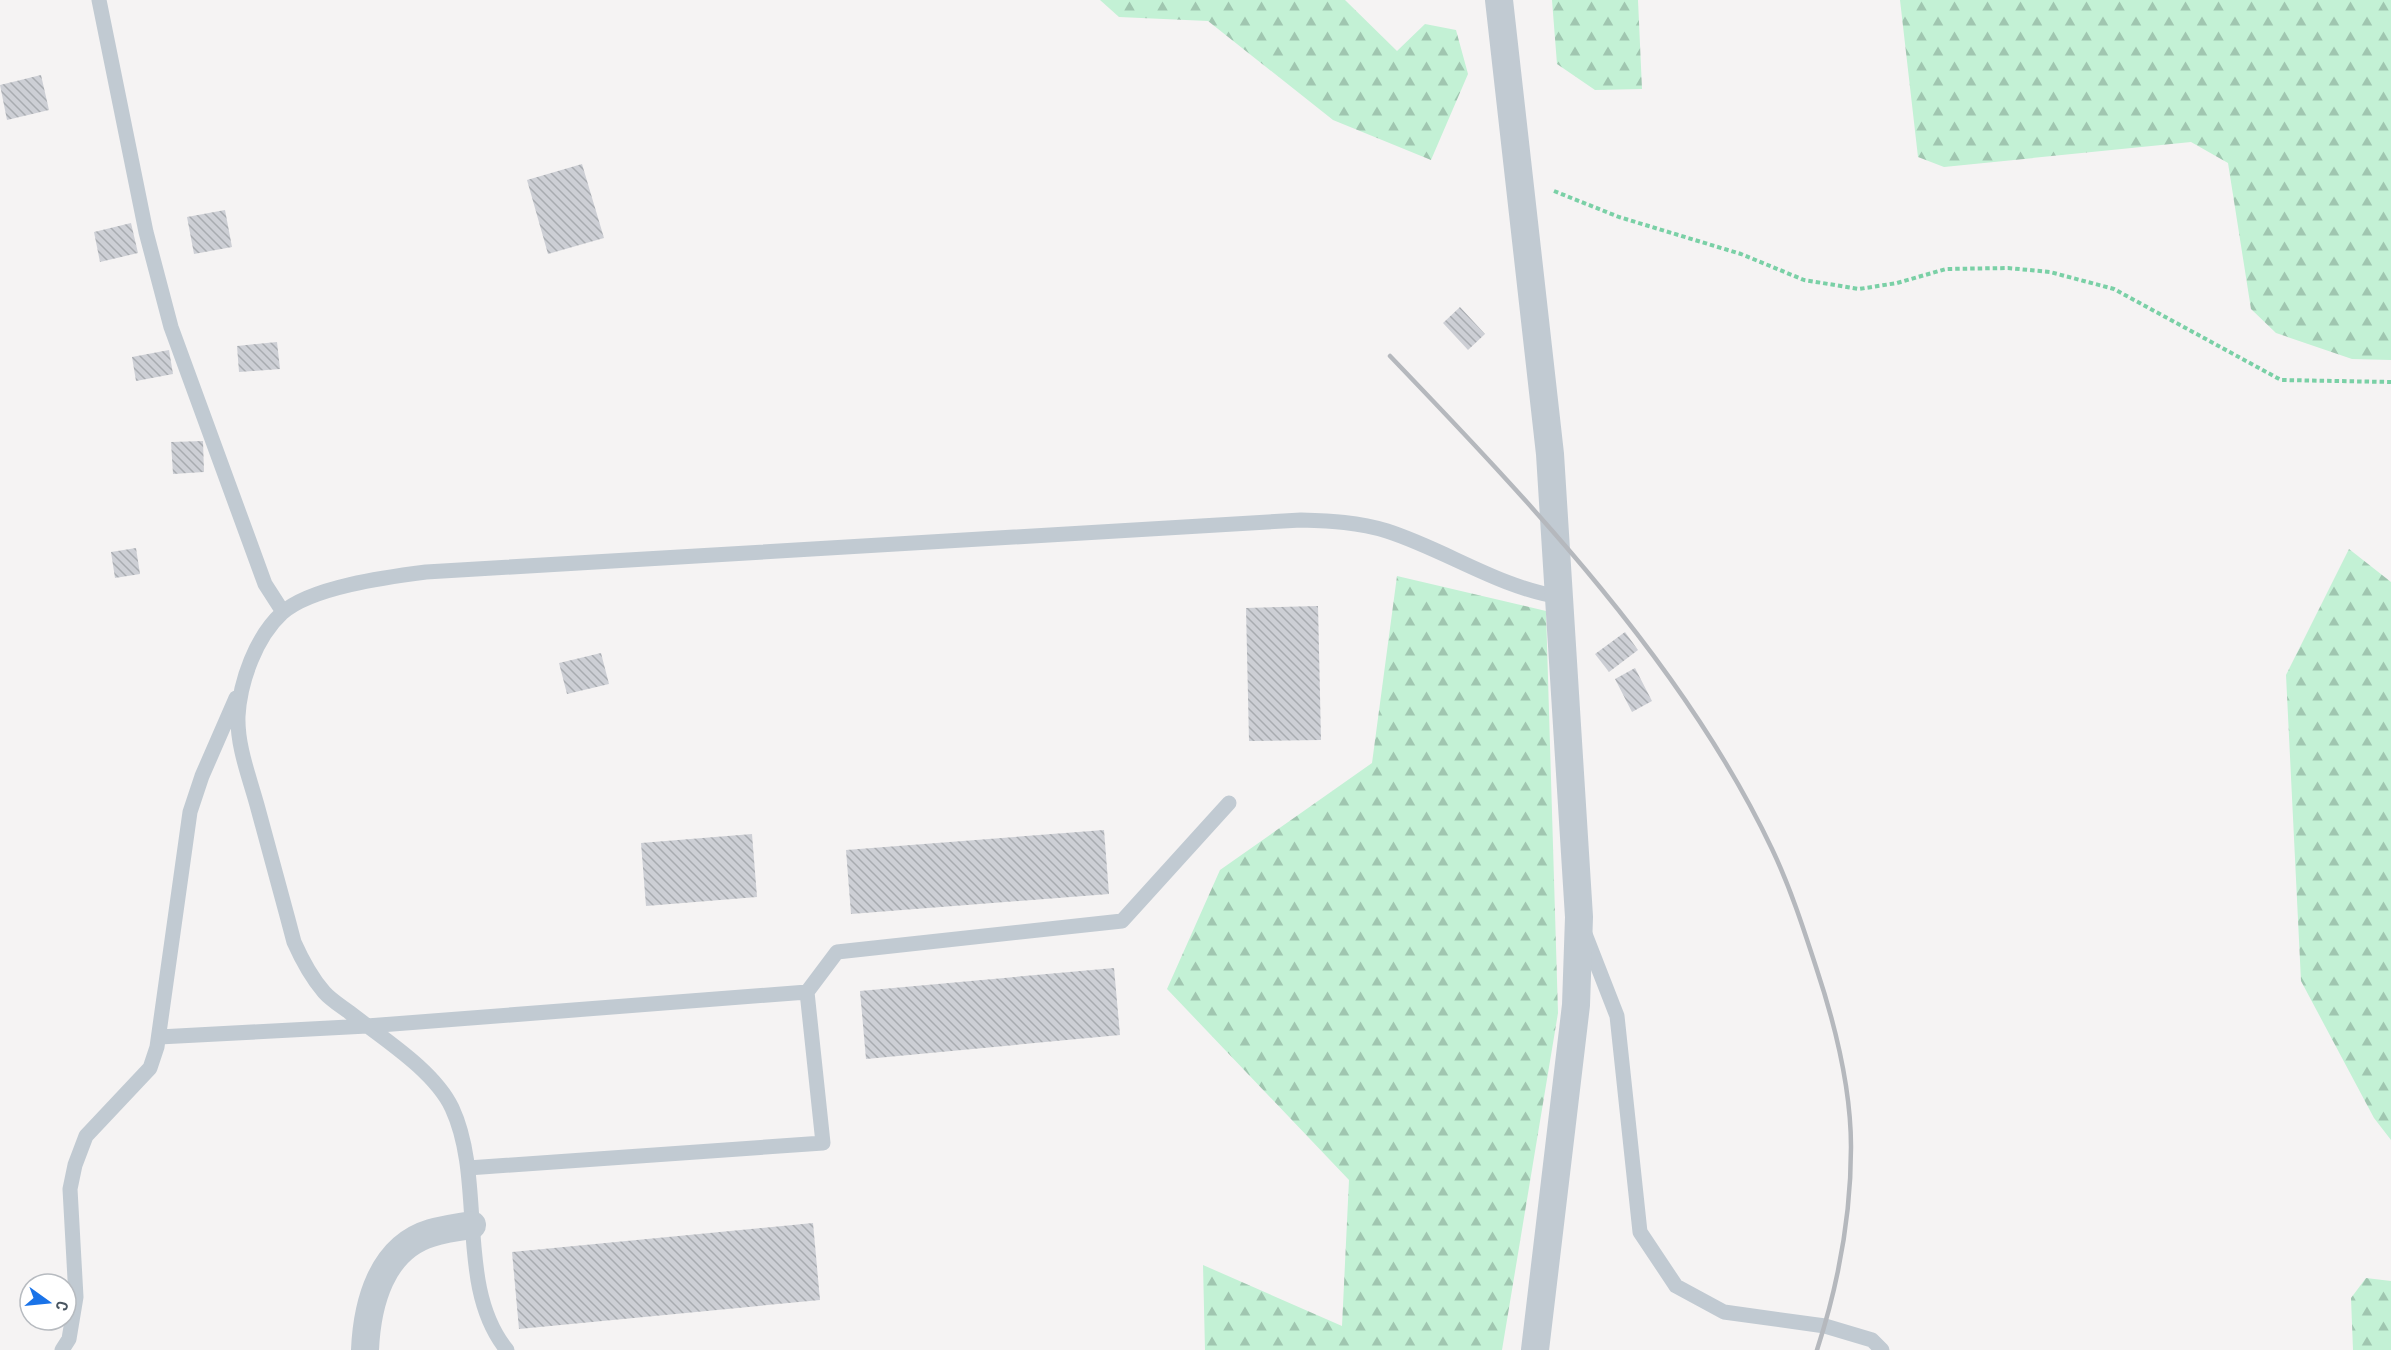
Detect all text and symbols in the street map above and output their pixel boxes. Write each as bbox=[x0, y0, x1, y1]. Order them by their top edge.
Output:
north arrow bbox=[18, 1272, 78, 1332]
text: С bbox=[52, 1299, 72, 1313]

